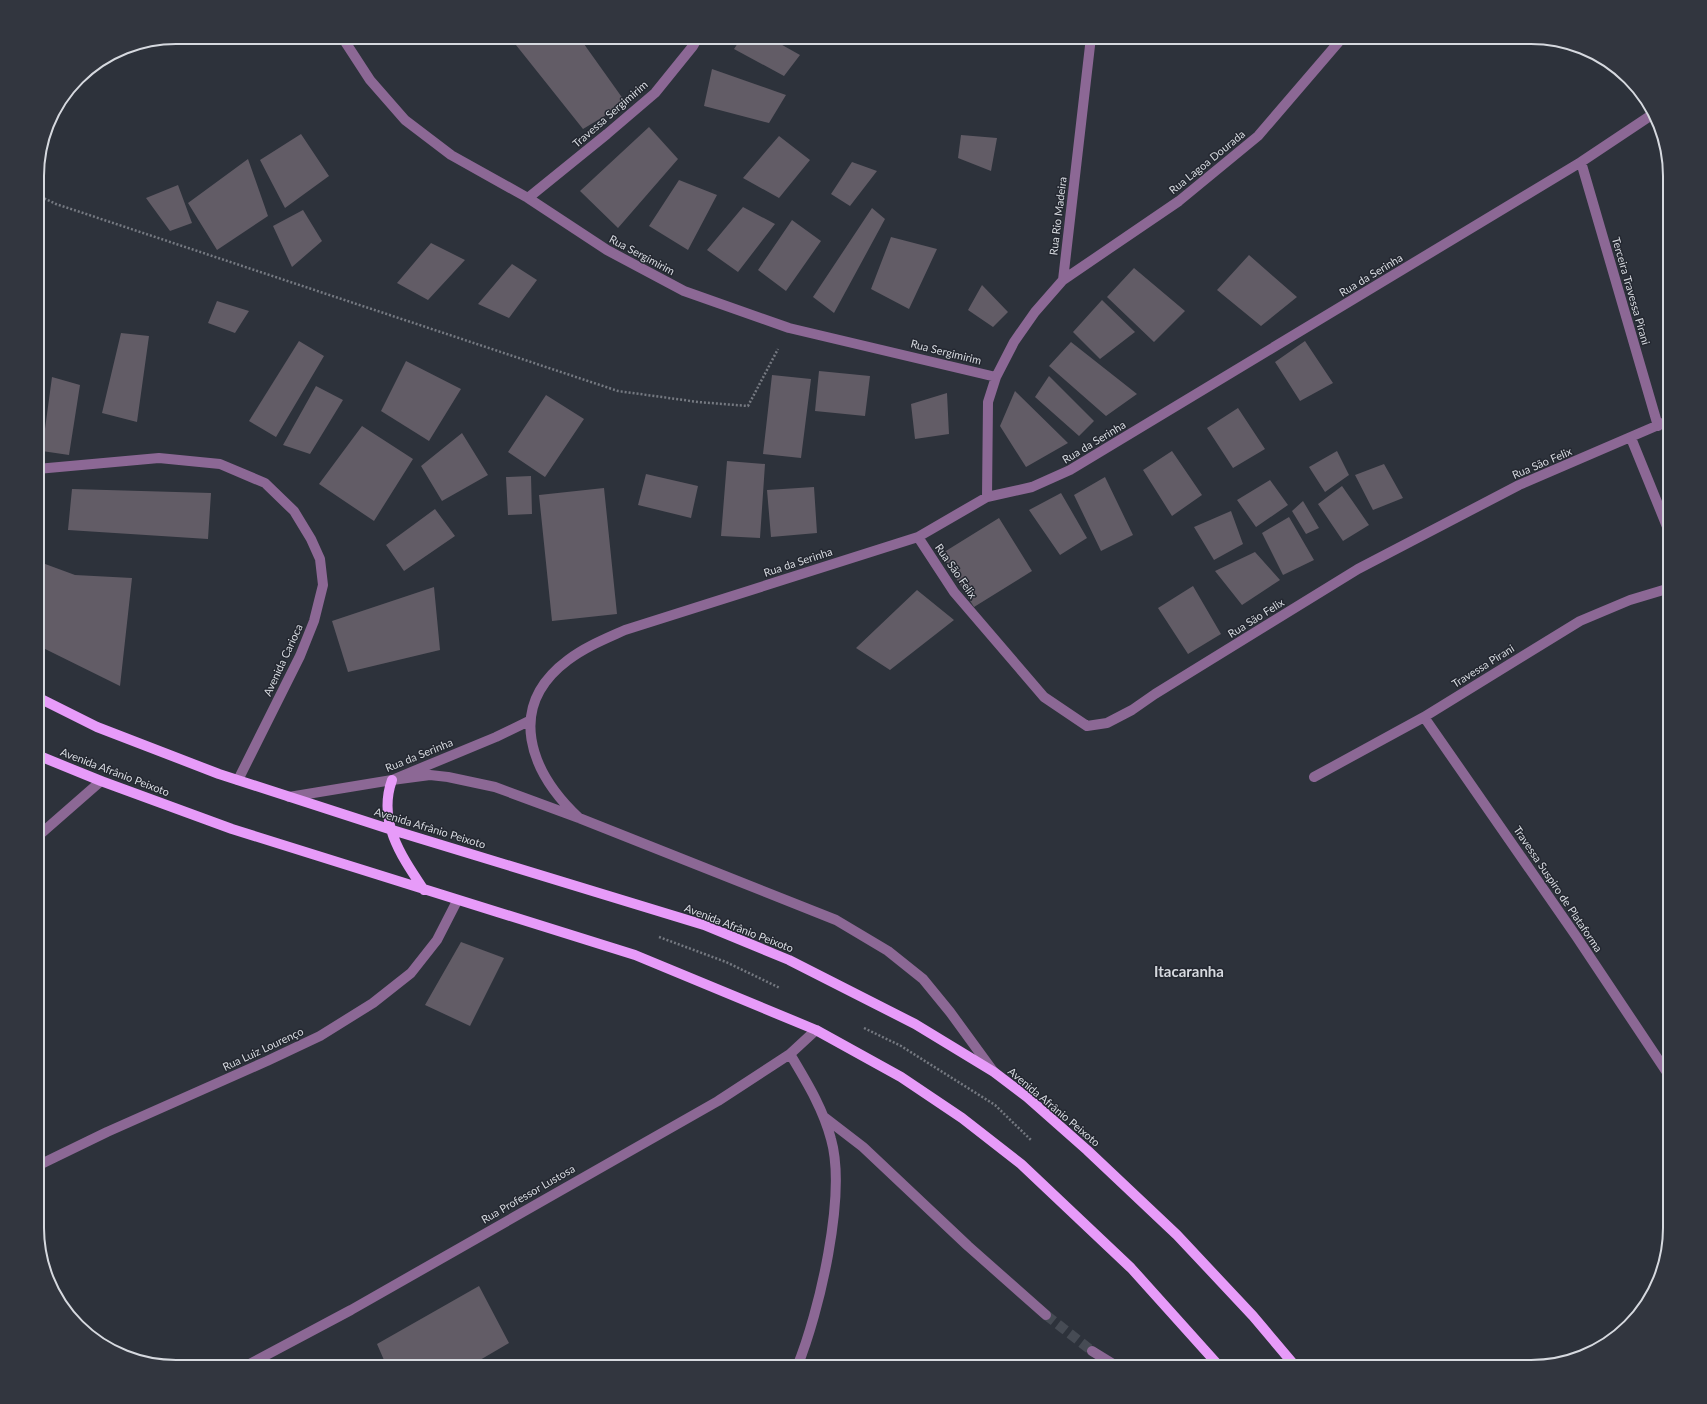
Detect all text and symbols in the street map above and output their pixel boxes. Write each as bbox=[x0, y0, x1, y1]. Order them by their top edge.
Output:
street label: Travessa Sergimirim bbox=[570, 78, 650, 150]
street label: Rua Lagoa Dourada bbox=[1166, 127, 1247, 196]
street label: Rua Rio Madeira bbox=[1046, 176, 1069, 256]
street label: Rua Sergimirim bbox=[607, 232, 677, 277]
street label: Terceira Travessa Pirani bbox=[1610, 236, 1653, 346]
street label: Rua da Serinha bbox=[1337, 251, 1405, 299]
street label: Rua Sergimirim bbox=[909, 336, 983, 367]
street label: Rua da Serinha bbox=[1060, 418, 1128, 466]
street label: Rua São Felix bbox=[1510, 444, 1574, 481]
street label: Rua São Felix bbox=[933, 541, 980, 601]
street label: Rua da Serinha bbox=[762, 544, 834, 579]
street label: Rua São Felix bbox=[1225, 595, 1287, 640]
street label: Avenida Carioca bbox=[260, 622, 305, 698]
street label: Travessa Pirani bbox=[1449, 641, 1517, 690]
street label: Rua da Serinha bbox=[383, 735, 454, 774]
street label: Avenida Afrânio Peixoto bbox=[59, 745, 172, 798]
street label: Avenida Afrânio Peixoto bbox=[373, 804, 487, 851]
street label: Travessa Suspiro de Plataforma bbox=[1511, 823, 1606, 954]
street label: Avenida Afrânio Peixoto bbox=[683, 901, 796, 954]
district label: Itacaranha bbox=[1154, 962, 1224, 980]
street label: Rua Luiz Lourenço bbox=[220, 1024, 305, 1073]
street label: Avenida Afrânio Peixoto bbox=[1006, 1064, 1103, 1149]
street label: Rua Professor Lustosa bbox=[479, 1161, 577, 1226]

